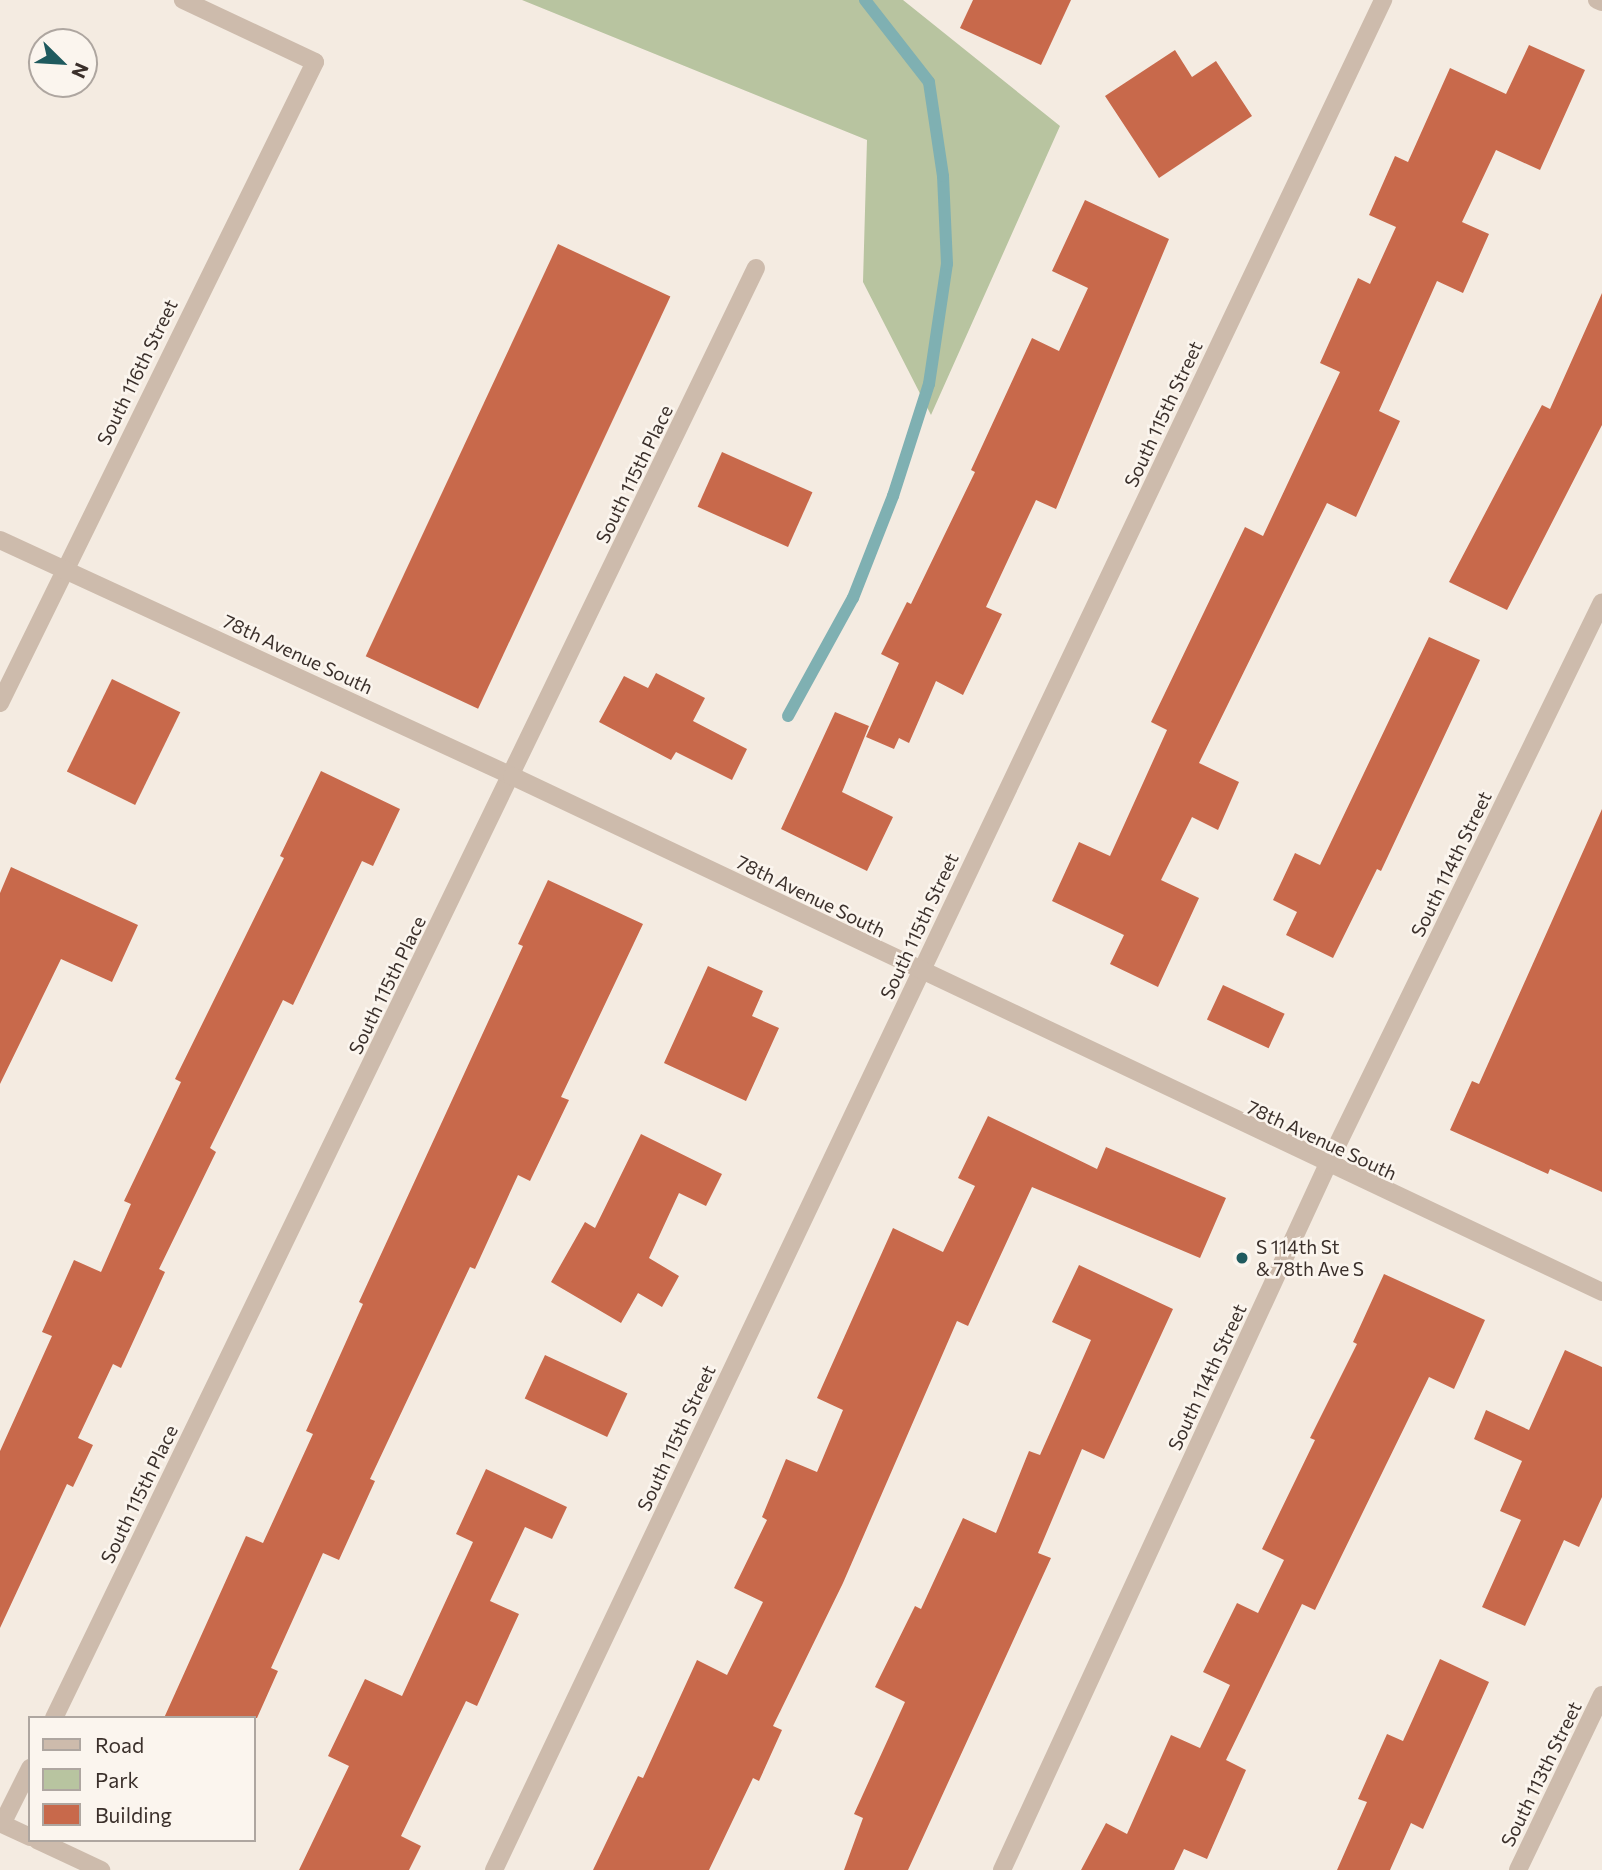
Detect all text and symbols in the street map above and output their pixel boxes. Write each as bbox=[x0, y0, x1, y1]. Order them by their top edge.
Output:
north arrow bbox=[28, 28, 98, 98]
text: N bbox=[67, 60, 94, 82]
street label: South 116th Street bbox=[92, 295, 182, 449]
street label: South 115th Street bbox=[1119, 337, 1207, 491]
street label: South 115th Place bbox=[591, 401, 677, 547]
street label: 78th Avenue South bbox=[220, 609, 376, 699]
street label: South 114th Street bbox=[1406, 788, 1496, 940]
street label: South 115th Street bbox=[875, 849, 963, 1003]
street label: 78th Avenue South bbox=[733, 850, 889, 942]
street label: South 115th Place bbox=[344, 912, 430, 1058]
street label: 78th Avenue South bbox=[1244, 1095, 1400, 1185]
place label: S 114th St & 78th Ave S bbox=[1256, 1236, 1364, 1280]
marker: S 114th St & 78th Ave S bbox=[1234, 1250, 1250, 1266]
street label: South 114th Street bbox=[1163, 1300, 1251, 1454]
street label: South 115th Street bbox=[632, 1361, 720, 1515]
street label: South 115th Place bbox=[96, 1421, 182, 1567]
street label: South 113th Street bbox=[1496, 1698, 1586, 1850]
legend bbox=[28, 1716, 256, 1842]
text: Road bbox=[95, 1732, 144, 1757]
text: Park bbox=[95, 1767, 139, 1792]
text: Building bbox=[95, 1802, 172, 1827]

